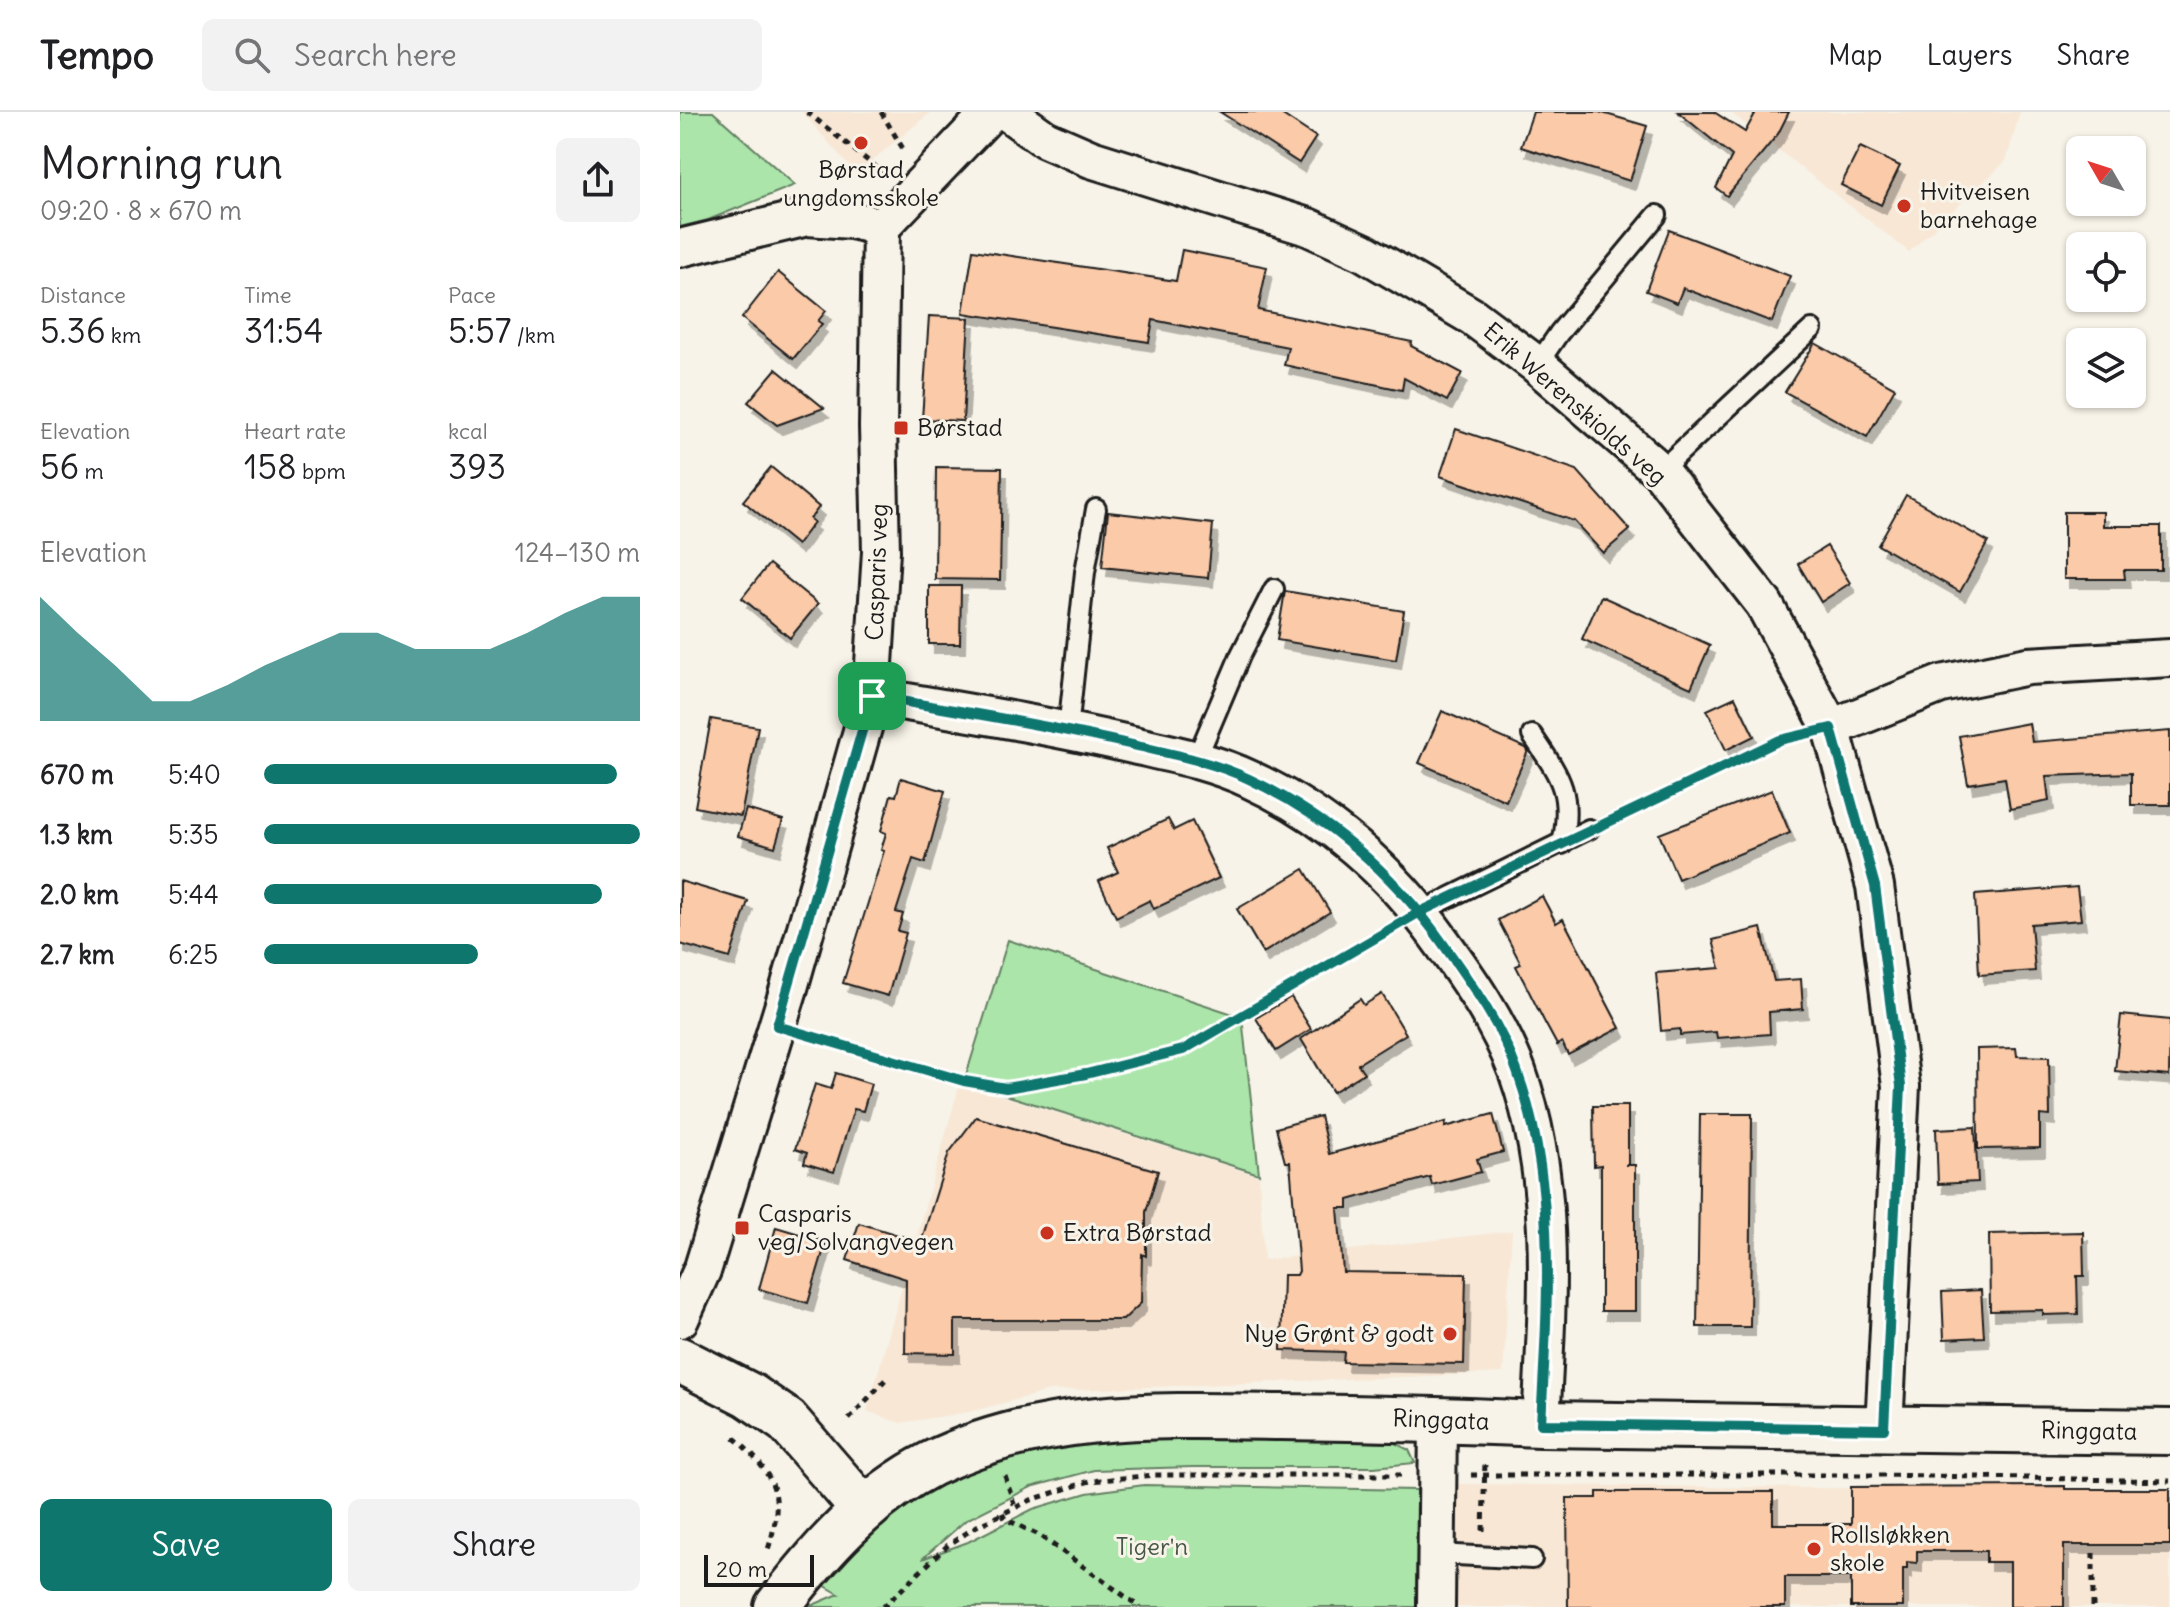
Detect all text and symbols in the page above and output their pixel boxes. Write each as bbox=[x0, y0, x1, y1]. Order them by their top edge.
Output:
search box bbox=[202, 19, 762, 91]
text: Tempo bbox=[40, 32, 154, 79]
icon: search bbox=[230, 33, 274, 77]
text: Search here bbox=[294, 36, 457, 74]
text: Map bbox=[1828, 37, 1883, 73]
text: Layers bbox=[1927, 37, 2013, 73]
text: Share bbox=[2057, 37, 2130, 73]
marker: Børstad ungdomsskole bbox=[852, 134, 870, 152]
text: Morning run bbox=[40, 136, 283, 191]
north arrow bbox=[2066, 136, 2146, 216]
map controls bbox=[2066, 136, 2146, 408]
button: share bbox=[556, 138, 640, 222]
place label: Børstad ungdomsskole bbox=[783, 154, 939, 212]
place label: Hvitveisen barnehage bbox=[1920, 176, 2037, 234]
text: 09:20 · 8 × 670 m bbox=[40, 194, 242, 227]
marker: Hvitveisen barnehage bbox=[1895, 197, 1913, 215]
button: locate bbox=[2066, 232, 2146, 312]
text: Distance bbox=[40, 281, 126, 309]
text: Time bbox=[244, 281, 292, 309]
text: Pace bbox=[448, 281, 496, 309]
text: 5.36 bbox=[40, 309, 106, 352]
text: 31:54 bbox=[244, 309, 323, 352]
text: 5:57 bbox=[448, 309, 511, 352]
street label: Erik Werenskiolds veg bbox=[1478, 316, 1673, 491]
text: km bbox=[106, 321, 141, 349]
text: /km bbox=[511, 321, 555, 349]
button: layers bbox=[2066, 328, 2146, 408]
place label: Børstad bbox=[917, 412, 1003, 442]
text: Elevation bbox=[40, 417, 130, 445]
text: Heart rate bbox=[244, 417, 346, 445]
text: kcal bbox=[448, 417, 488, 445]
marker: Børstad bbox=[892, 419, 910, 437]
text: 56 bbox=[40, 445, 79, 488]
text: 158 bbox=[244, 445, 297, 488]
text: 393 bbox=[448, 445, 506, 488]
text: m bbox=[79, 457, 104, 485]
text: bpm bbox=[297, 457, 346, 485]
street label: Casparis veg bbox=[859, 503, 893, 641]
text: Elevation bbox=[40, 536, 147, 569]
text: 124–130 m bbox=[515, 536, 640, 569]
pin bbox=[838, 662, 906, 730]
icon: arrive bbox=[850, 674, 894, 718]
text: 670 m bbox=[40, 758, 114, 791]
text: 5:40 bbox=[168, 758, 221, 791]
text: 1.3 km bbox=[40, 818, 113, 851]
text: 5:35 bbox=[168, 818, 219, 851]
text: 2.0 km bbox=[40, 878, 119, 911]
text: 5:44 bbox=[168, 878, 219, 911]
text: 2.7 km bbox=[40, 938, 115, 971]
text: 6:25 bbox=[168, 938, 218, 971]
place label: Casparis veg/Solvangvegen bbox=[758, 1198, 954, 1256]
place label: Extra Børstad bbox=[1063, 1217, 1212, 1247]
marker: Casparis veg/Solvangvegen bbox=[733, 1219, 751, 1237]
marker: Extra Børstad bbox=[1038, 1224, 1056, 1242]
place label: Nye Grønt & godt bbox=[1244, 1318, 1434, 1348]
marker: Nye Grønt & godt bbox=[1441, 1325, 1459, 1343]
street label: Ringgata bbox=[1392, 1402, 1490, 1436]
street label: Ringgata bbox=[2040, 1414, 2138, 1446]
button: Save bbox=[40, 1499, 332, 1591]
button: Share bbox=[348, 1499, 640, 1591]
place label: Rollsløkken skole bbox=[1830, 1519, 1950, 1577]
park label: Tiger'n bbox=[1116, 1531, 1188, 1561]
marker: Rollsløkken skole bbox=[1805, 1540, 1823, 1558]
scale bar bbox=[704, 1551, 814, 1587]
text: 20 m bbox=[716, 1555, 767, 1583]

